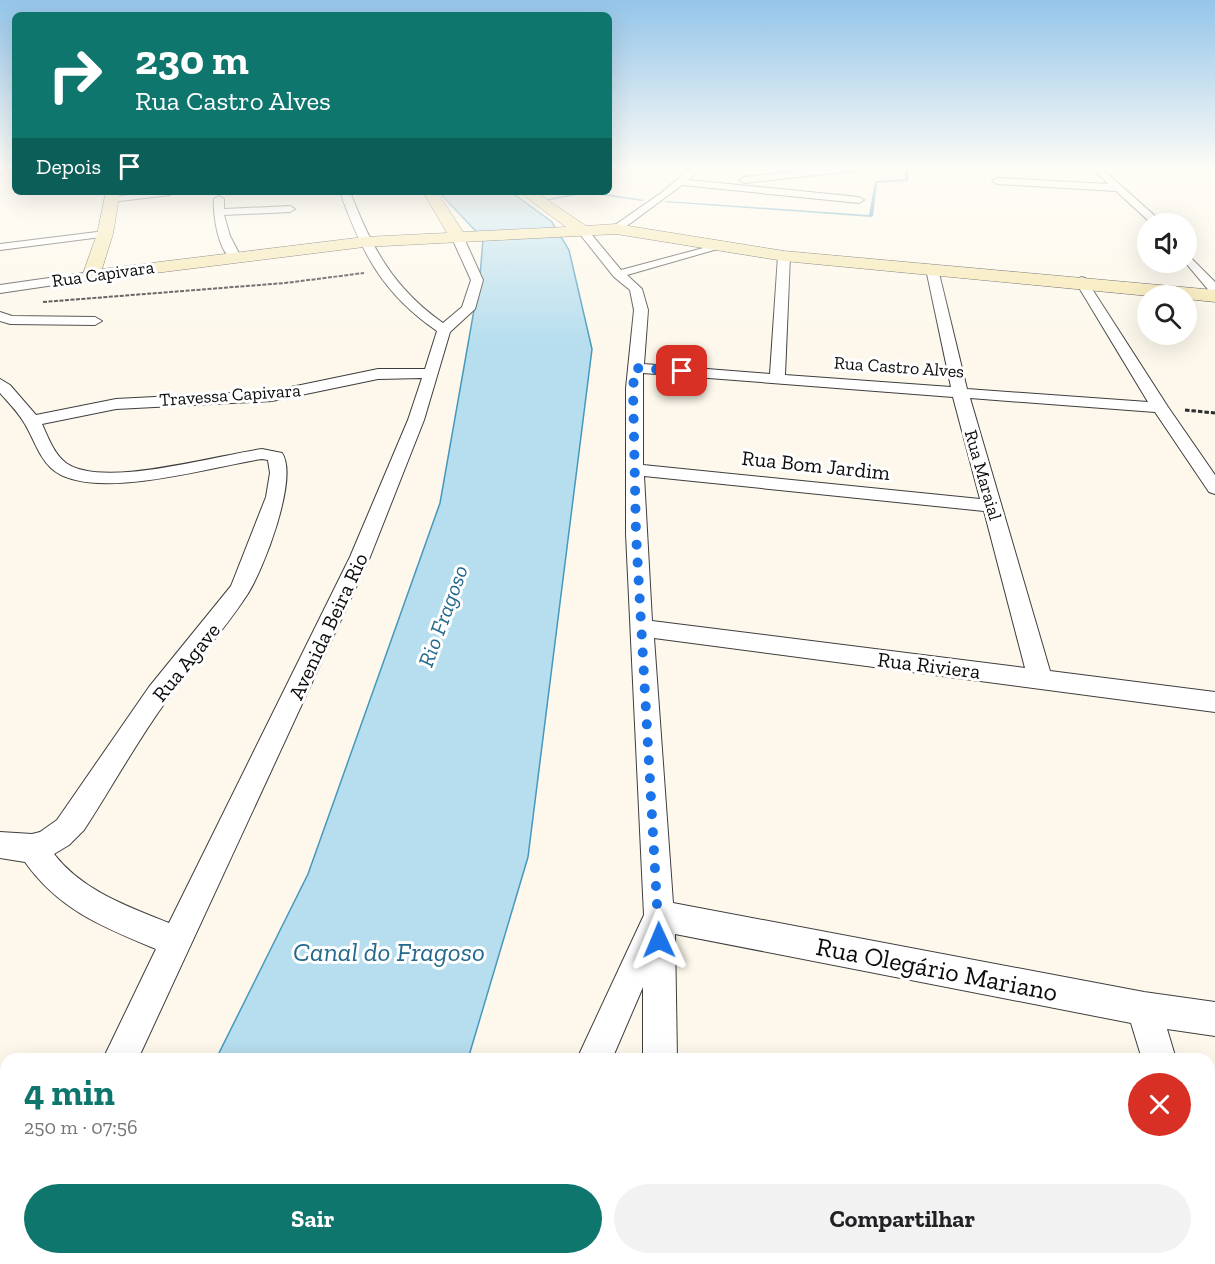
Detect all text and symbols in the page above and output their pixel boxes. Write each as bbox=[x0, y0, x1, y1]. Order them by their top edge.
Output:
text: 230 m bbox=[135, 34, 249, 85]
icon: right bbox=[36, 36, 114, 114]
text: Rua Castro Alves bbox=[135, 85, 331, 117]
icon: arrive bbox=[113, 150, 146, 183]
text: Depois bbox=[36, 153, 101, 180]
map controls bbox=[1137, 213, 1197, 345]
button: sound bbox=[1137, 213, 1197, 273]
street label: Rua Capivara bbox=[50, 256, 156, 292]
button: search bbox=[1137, 285, 1197, 345]
pin bbox=[656, 345, 707, 396]
street label: Rua Castro Alves bbox=[833, 351, 965, 383]
icon: arrive bbox=[665, 354, 698, 387]
street label: Travessa Capivara bbox=[159, 379, 302, 411]
street label: Rua Maraial bbox=[960, 427, 1006, 523]
street label: Rua Bom Jardim bbox=[741, 445, 891, 485]
street label: Avenida Beira Rio bbox=[283, 549, 373, 703]
water label: Rio Fragoso bbox=[412, 561, 474, 671]
street label: Rua Agave bbox=[147, 618, 225, 706]
street label: Rua Riviera bbox=[876, 646, 982, 684]
position arrow bbox=[627, 908, 691, 972]
street label: Rua Olegário Mariano bbox=[814, 930, 1060, 1008]
water label: Canal do Fragoso bbox=[293, 936, 485, 968]
text: 4 min bbox=[24, 1071, 115, 1114]
button: close bbox=[1128, 1073, 1191, 1136]
text: 250 m · 07:56 bbox=[24, 1115, 138, 1139]
button: Sair bbox=[24, 1184, 602, 1253]
button: Compartilhar bbox=[614, 1184, 1191, 1253]

